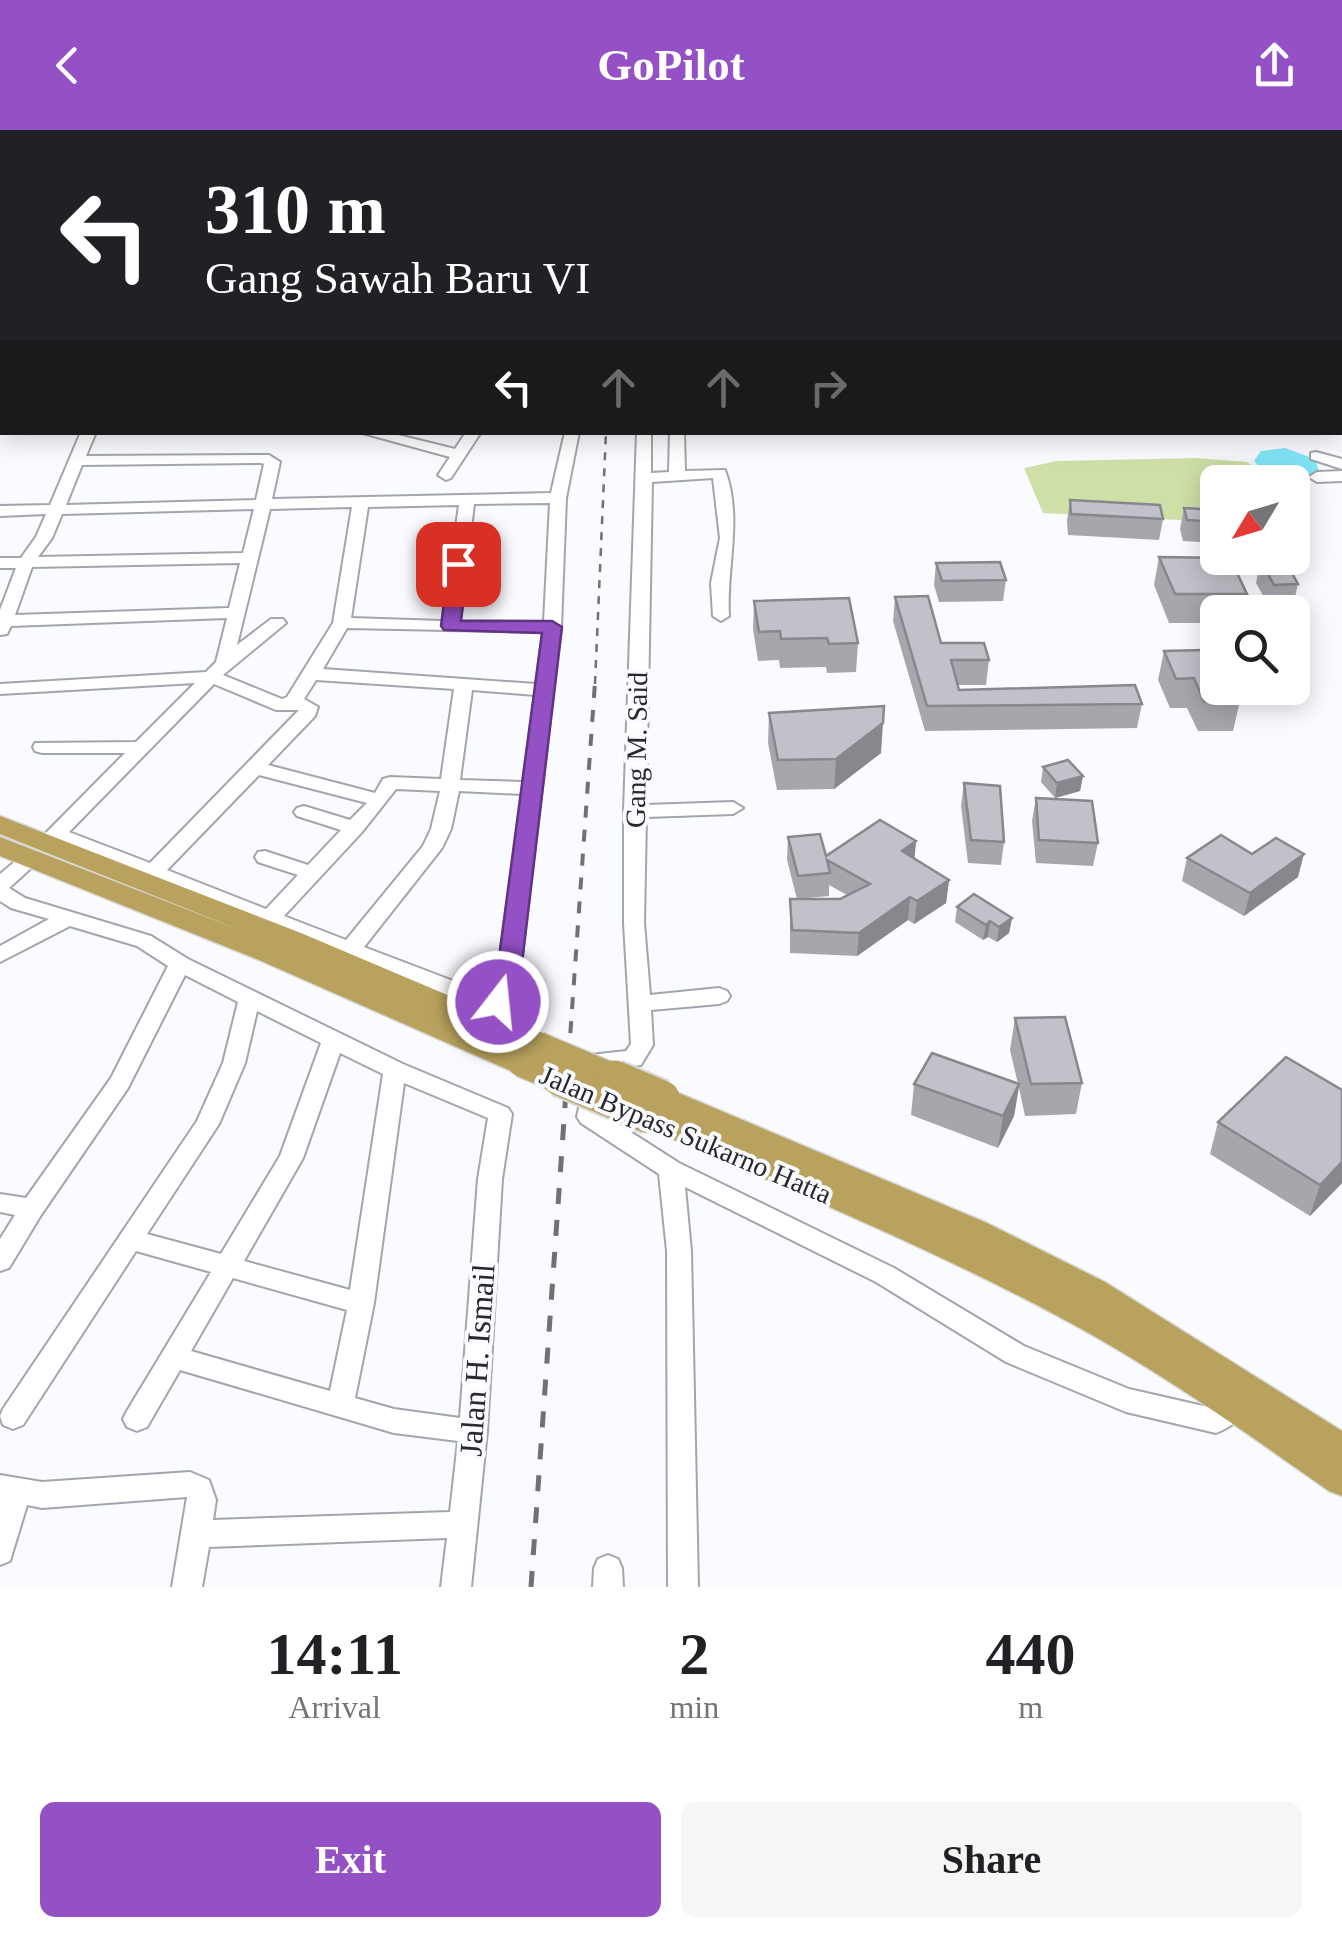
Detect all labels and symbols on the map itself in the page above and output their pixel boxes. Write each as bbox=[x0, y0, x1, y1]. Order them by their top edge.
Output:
north arrow bbox=[1200, 465, 1310, 575]
pin bbox=[416, 522, 501, 607]
street label: Gang M. Said bbox=[620, 672, 653, 828]
position arrow bbox=[446, 950, 550, 1054]
street label: Jalan Bypass Sukarno Hatta bbox=[536, 1059, 837, 1210]
street label: Jalan H. Ismail bbox=[452, 1262, 502, 1457]

